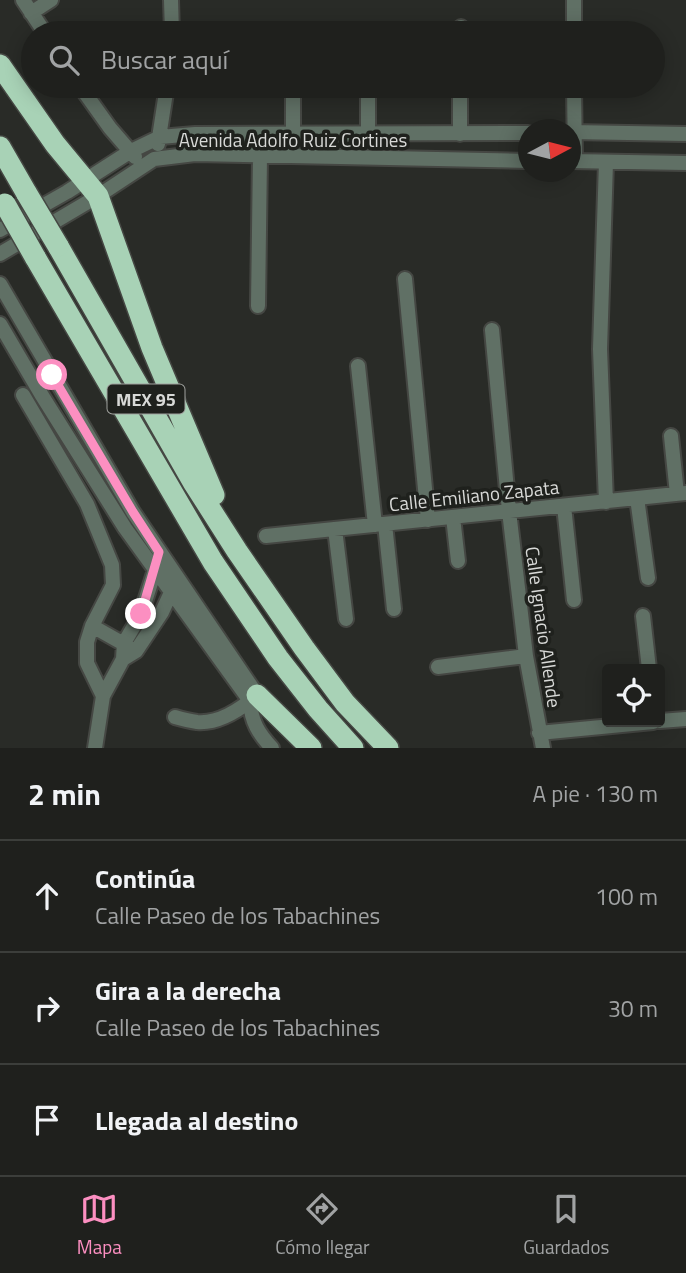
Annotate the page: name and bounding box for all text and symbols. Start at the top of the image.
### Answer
search box [21,21,665,98]
text: Buscar aquí [101,40,228,79]
icon: search [45,41,83,79]
north arrow [518,119,581,182]
street label: Avenida Adolfo Ruiz Cortines [179,125,407,154]
route start [36,359,67,390]
road number: MEX 95 [108,384,184,414]
street label: Calle Emiliano Zapata [388,472,561,518]
street label: Calle Ignacio Allende [518,544,570,710]
route end [125,598,156,629]
map controls [602,664,665,727]
button: locate [602,664,665,727]
text: 2 min [28,771,101,817]
text: A pie · 130 m [532,776,658,811]
text: Continúa [95,859,195,898]
icon: ahead [28,877,66,915]
text: 100 m [595,879,658,914]
text: Calle Paseo de los Tabachines [95,898,380,933]
text: Gira a la derecha [95,971,281,1010]
icon: right [28,989,66,1027]
text: 30 m [608,991,658,1026]
text: Calle Paseo de los Tabachines [95,1010,380,1045]
icon: arrive [28,1101,66,1139]
text: Llegada al destino [95,1101,298,1140]
tab: Mapa [77,1190,122,1261]
tab: Cómo llegar [275,1190,370,1261]
tab: Guardados [523,1190,609,1261]

